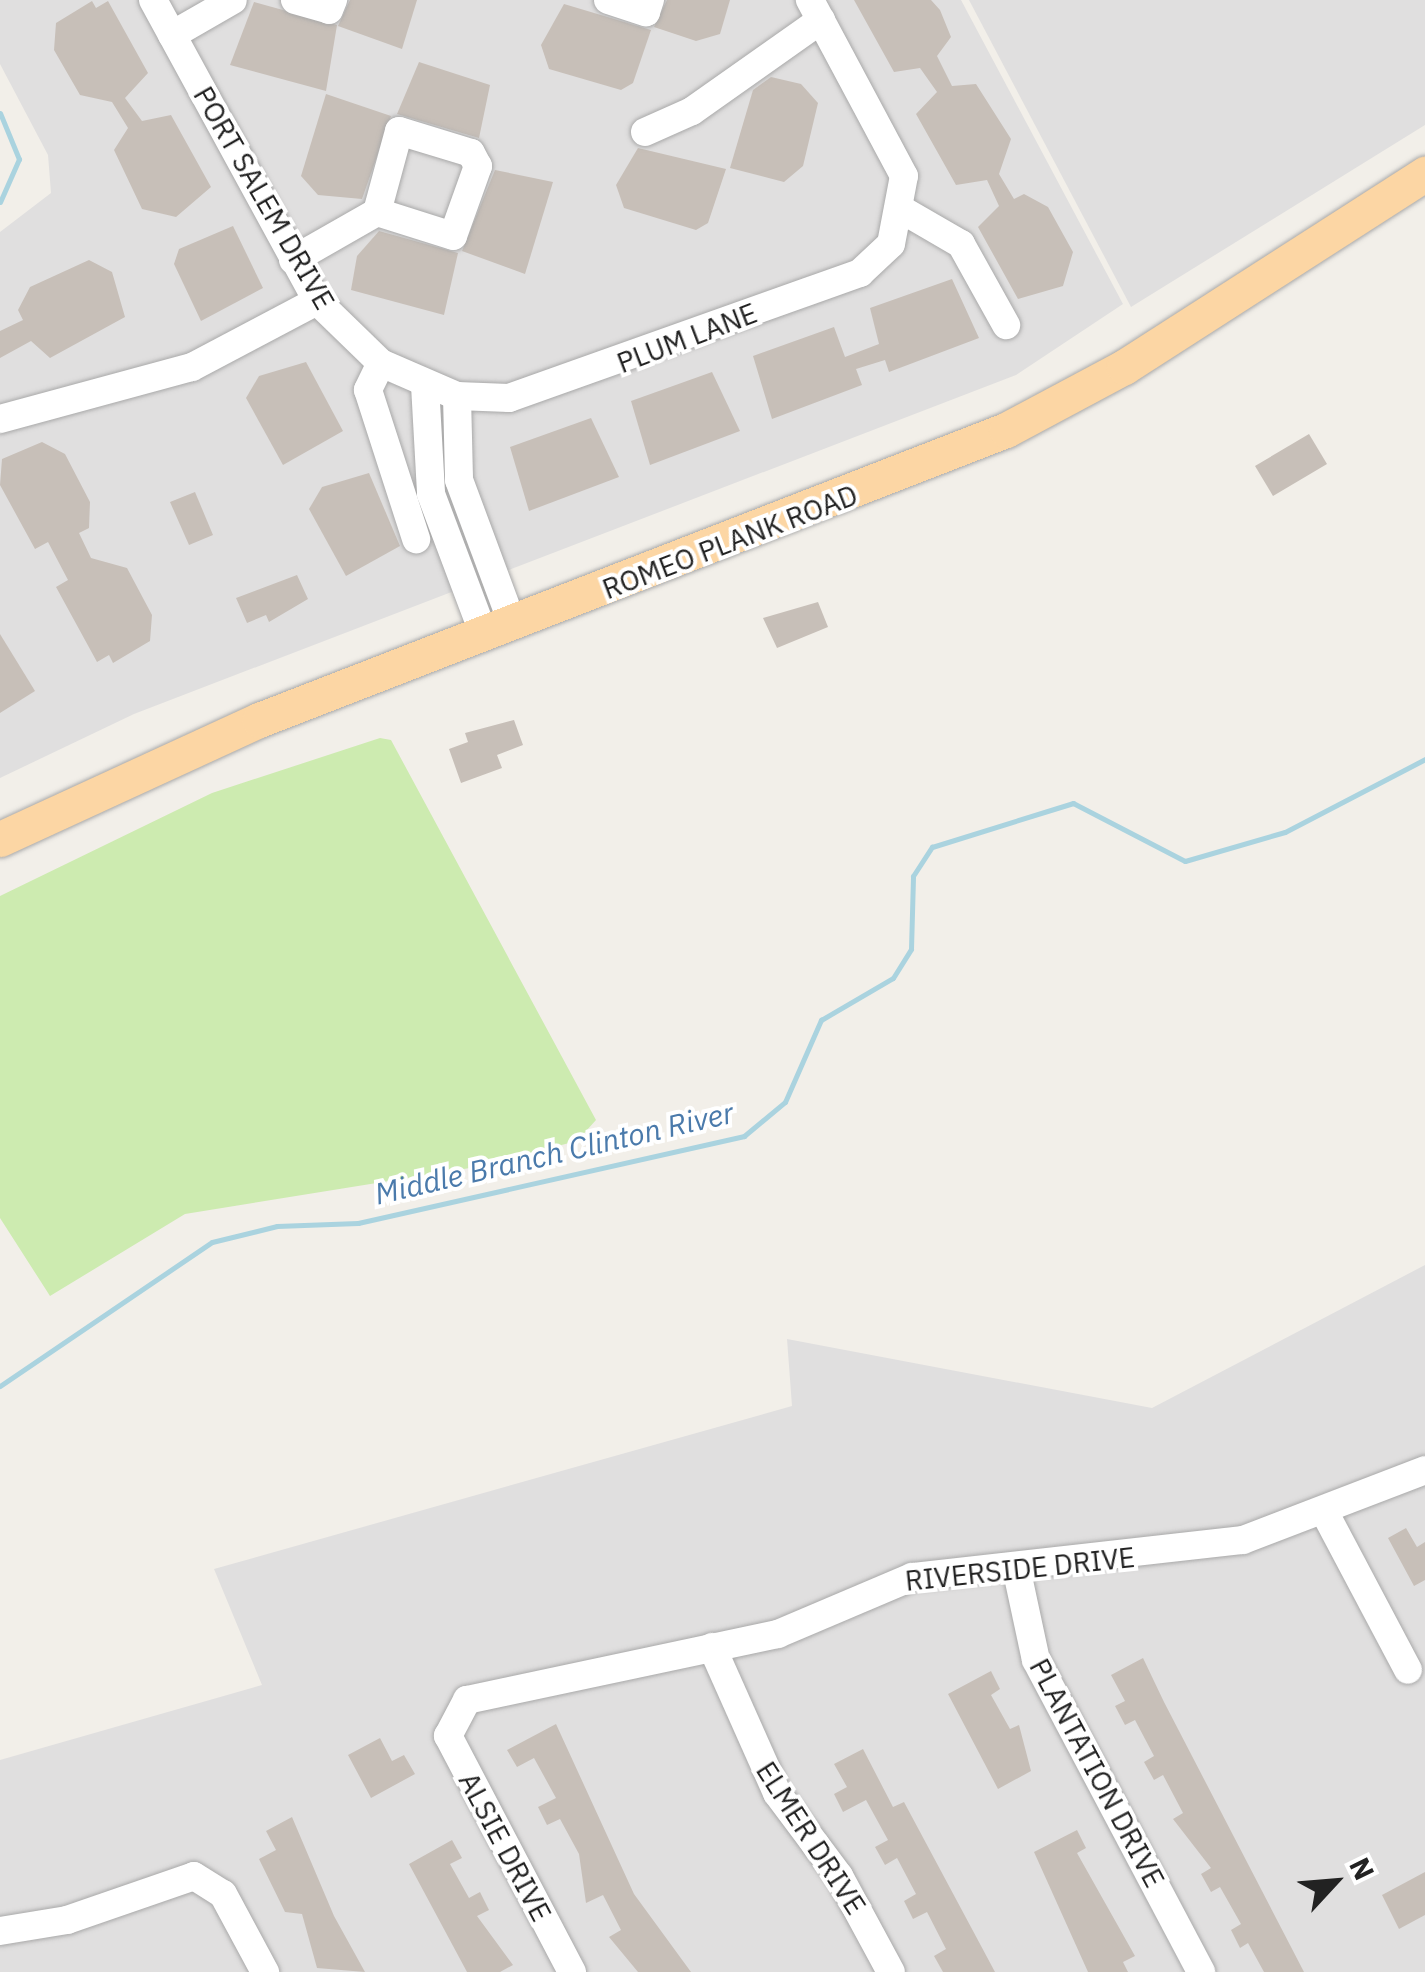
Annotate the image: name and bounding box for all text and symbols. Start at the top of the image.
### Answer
street label: PORT SALEM DRIVE [186,81,342,315]
street label: PLUM LANE [612,296,762,380]
street label: ROMEO PLANK ROAD [598,478,862,606]
water label: Middle Branch Clinton River [371,1094,737,1212]
street label: RIVERSIDE DRIVE [903,1540,1137,1598]
street label: PLANTATION DRIVE [1023,1653,1171,1893]
street label: ELMER DRIVE [749,1755,873,1921]
street label: ALSIE DRIVE [452,1767,558,1927]
north arrow [1285,1832,1385,1932]
text: N [1341,1851,1383,1886]

